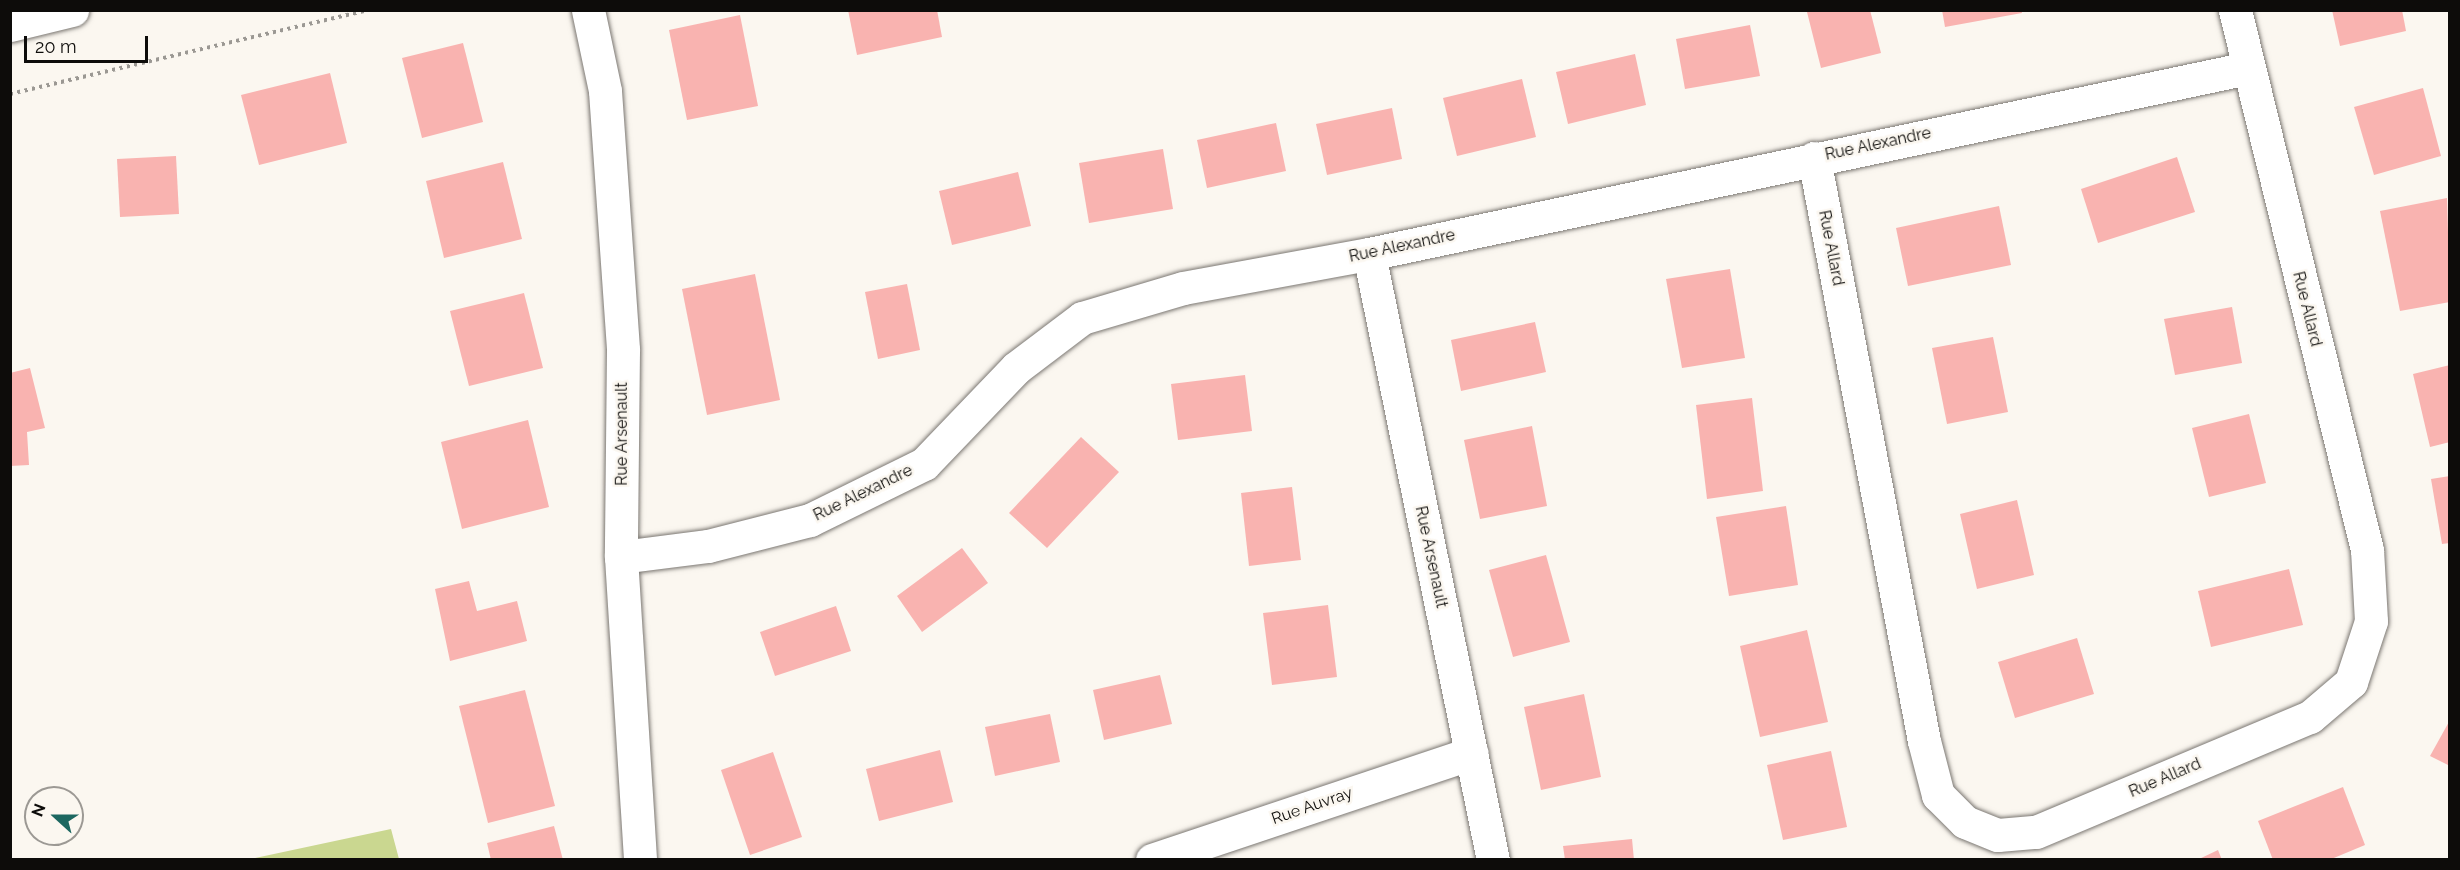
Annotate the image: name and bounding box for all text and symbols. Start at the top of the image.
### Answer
scale bar [27,24,152,62]
text: 20 m [35,36,77,57]
street label: Rue Alexandre [1823,123,1933,165]
street label: Rue Allard [1814,208,1848,288]
street label: Rue Alexandre [1347,225,1457,267]
street label: Rue Allard [2288,269,2326,349]
street label: Rue Arsenault [612,382,632,486]
street label: Rue Alexandre [810,461,916,525]
street label: Rue Arsenault [1411,504,1451,610]
street label: Rue Allard [2126,754,2204,802]
street label: Rue Auvray [1269,783,1355,829]
north arrow [24,786,84,846]
text: N [28,801,50,819]

